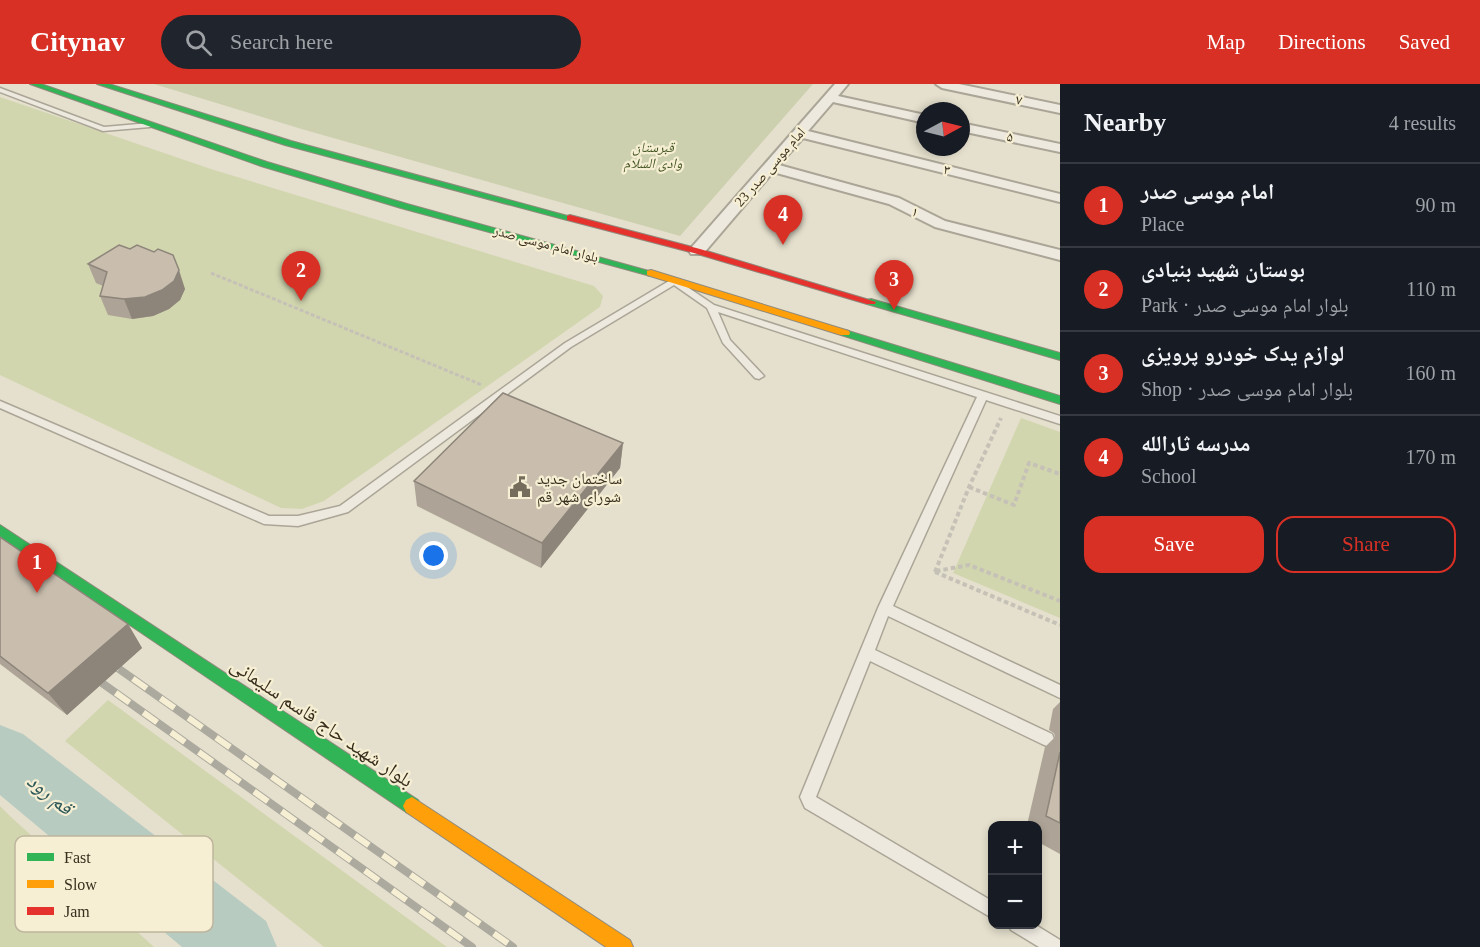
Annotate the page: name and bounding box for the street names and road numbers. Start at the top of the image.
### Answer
street label: ۷ [1014,92,1024,108]
street label: امام موسی صدر 23 [732,125,810,211]
street label: ۵ [1005,129,1015,145]
street label: ۳ [942,162,952,178]
street label: ۱ [909,204,921,220]
street label: بلوار امام موسی صدر [490,223,600,267]
street label: بلوار شهید حاج قاسم سلیمانی [225,653,417,794]

